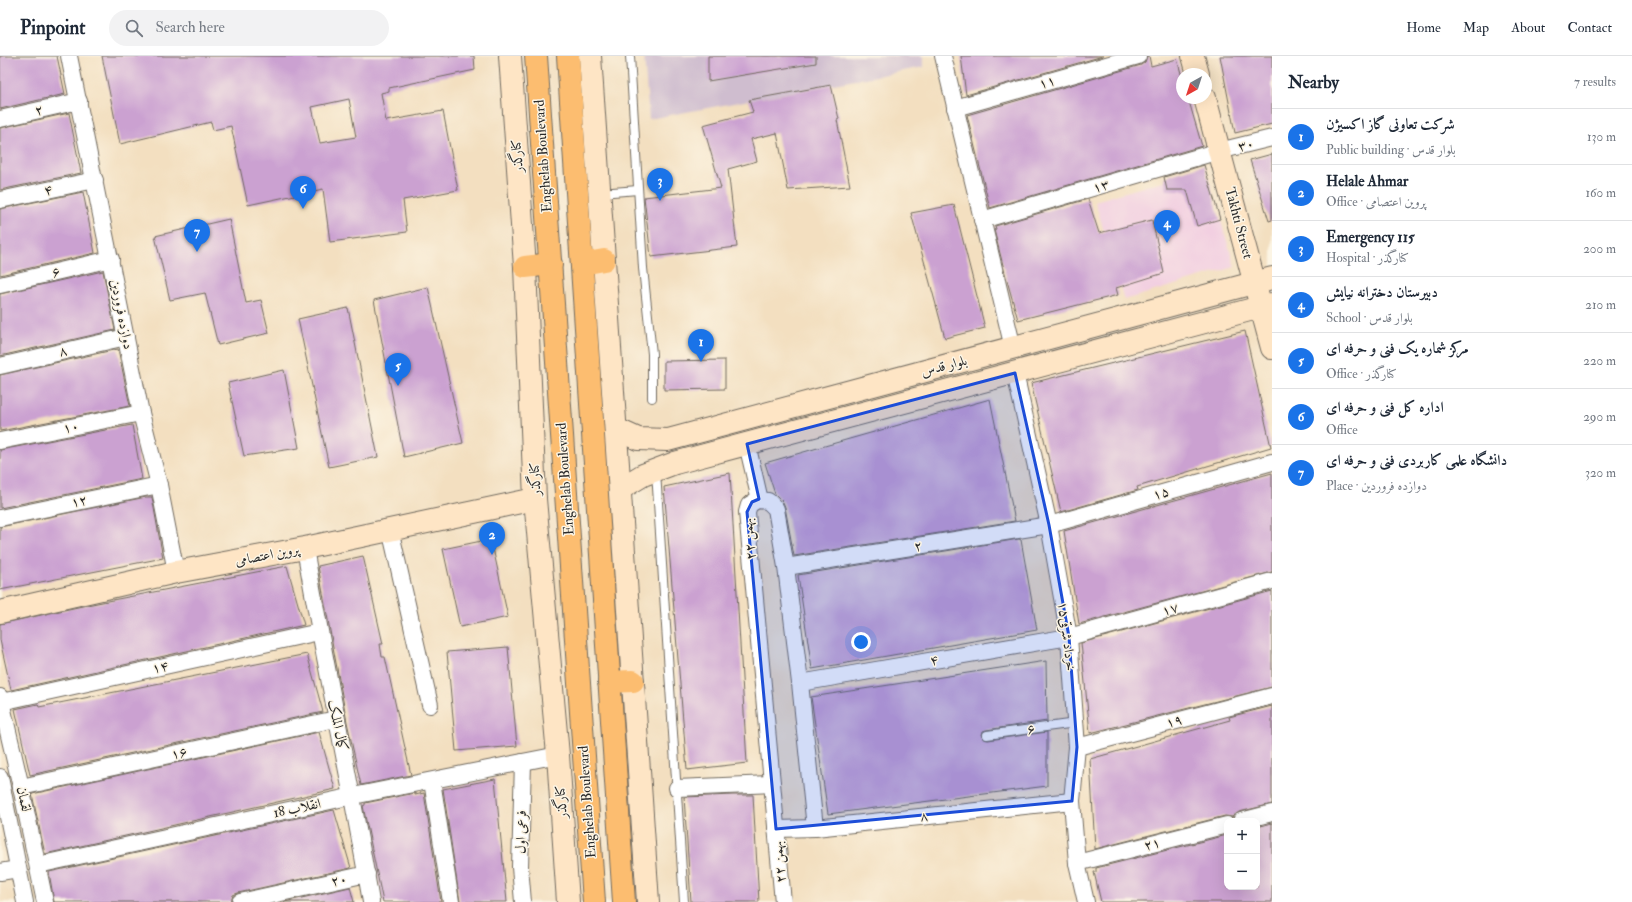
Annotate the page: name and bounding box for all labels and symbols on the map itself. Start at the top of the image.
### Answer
north arrow [1176,68,1212,104]
street label: ۱۱ [1037,72,1057,92]
street label: Enghelab Boulevard [531,99,555,213]
street label: ۲ [33,101,45,119]
street label: ۳۰ [1236,135,1256,155]
street label: کنارگذر [505,139,527,175]
pin: 3 [647,168,673,201]
pin: 6 [290,176,316,209]
street label: ۱۳ [1091,176,1111,196]
street label: ۴ [42,181,54,199]
street label: Takhti Street [1221,185,1257,261]
pin: 4 [1154,210,1180,243]
pin: 7 [184,219,210,252]
street label: ۶ [50,263,62,281]
street label: دوازده فروردین [107,277,137,351]
pin: 1 [688,329,714,362]
street label: ۸ [57,342,69,360]
street label: بلوار قدس [919,352,969,380]
pin: 5 [385,353,411,386]
street label: ۱۰ [61,417,81,437]
street label: Enghelab Boulevard [553,422,577,536]
street label: کنارگذر [524,462,544,498]
street label: ۱۵ [1151,483,1171,503]
street label: ۱۲ [69,491,89,511]
street label: ۲۲ بهمن [739,517,760,561]
pin: 2 [479,522,505,555]
street label: ۲ [913,537,923,555]
street label: پروین اعتصامی [234,540,302,570]
street label: ۱۷ [1160,599,1180,619]
street label: ۱۵خرداد شرقی [1053,600,1080,672]
your location [851,632,871,652]
street label: ۴ [928,651,940,669]
street label: ۱۴ [150,657,170,677]
street label: کمال الملک [324,698,352,752]
street label: ۱۹ [1164,711,1184,731]
street label: ۶ [1026,720,1036,738]
street label: ۱۶ [169,743,189,763]
street label: Enghelab Boulevard [575,745,599,859]
street label: لقمان [13,785,35,813]
street label: کنارگذر [549,785,571,821]
street label: انقلاب 18 [272,795,322,821]
street label: ۸ [919,807,929,825]
street label: فرعی اول [512,810,530,854]
street label: ۲۱ [1142,834,1162,854]
street label: ۲۲ بهمن [769,840,790,884]
street label: ۲۰ [329,870,349,890]

